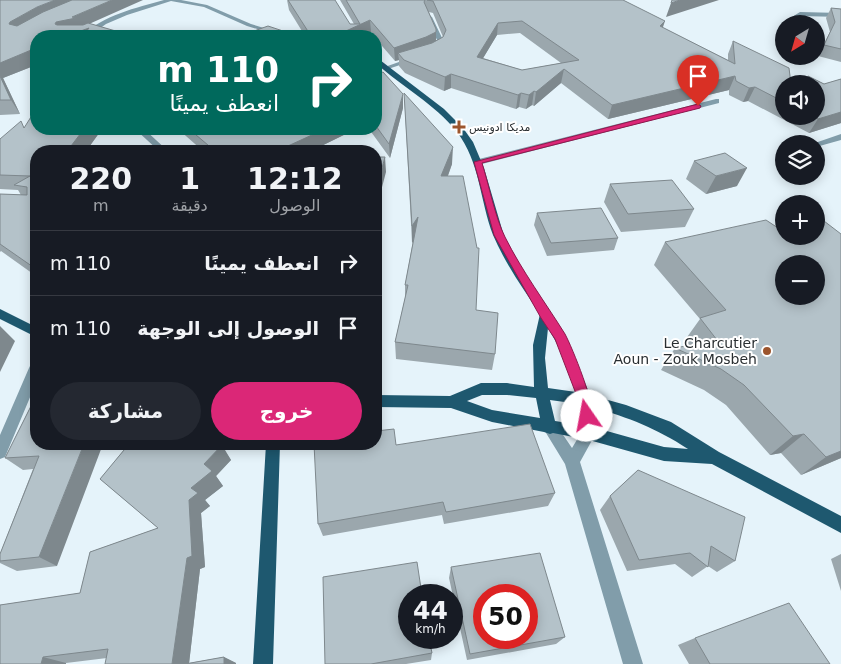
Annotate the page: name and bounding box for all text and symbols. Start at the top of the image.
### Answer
north arrow [775,15,825,65]
map controls [775,15,825,305]
text: 110 m [157,50,279,90]
icon: right [297,50,362,115]
pin [677,55,719,106]
icon: arrive [684,62,712,90]
button: sound [775,75,825,125]
text: انعطف يمينًا [170,91,279,116]
marker: مديكا ادونيس [453,121,465,133]
place label: مديكا ادونيس [469,121,530,134]
button: layers [775,135,825,185]
text: 220 [69,161,132,196]
text: 1 [179,161,200,196]
text: 12:12 [247,161,343,196]
button: + [775,195,825,245]
text: m [93,196,109,215]
text: دقيقة [171,196,208,215]
text: الوصول [269,196,320,215]
icon: right [334,249,362,277]
text: 110 m [50,252,111,274]
text: انعطف يمينًا [204,252,319,274]
button: − [775,255,825,305]
icon: arrive [334,314,362,342]
text: 110 m [50,317,111,339]
text: الوصول إلى الوجهة [137,317,319,339]
place label: Le Charcutier Aoun - Zouk Mosbeh [614,335,757,367]
marker: Le Charcutier Aoun - Zouk Mosbeh [761,345,773,357]
button: مشاركة [50,382,201,440]
button: خروج [211,382,362,440]
position arrow [560,389,612,441]
speed limit sign: 50 [473,584,538,649]
text: 44 [413,596,448,625]
text: km/h [415,622,446,636]

